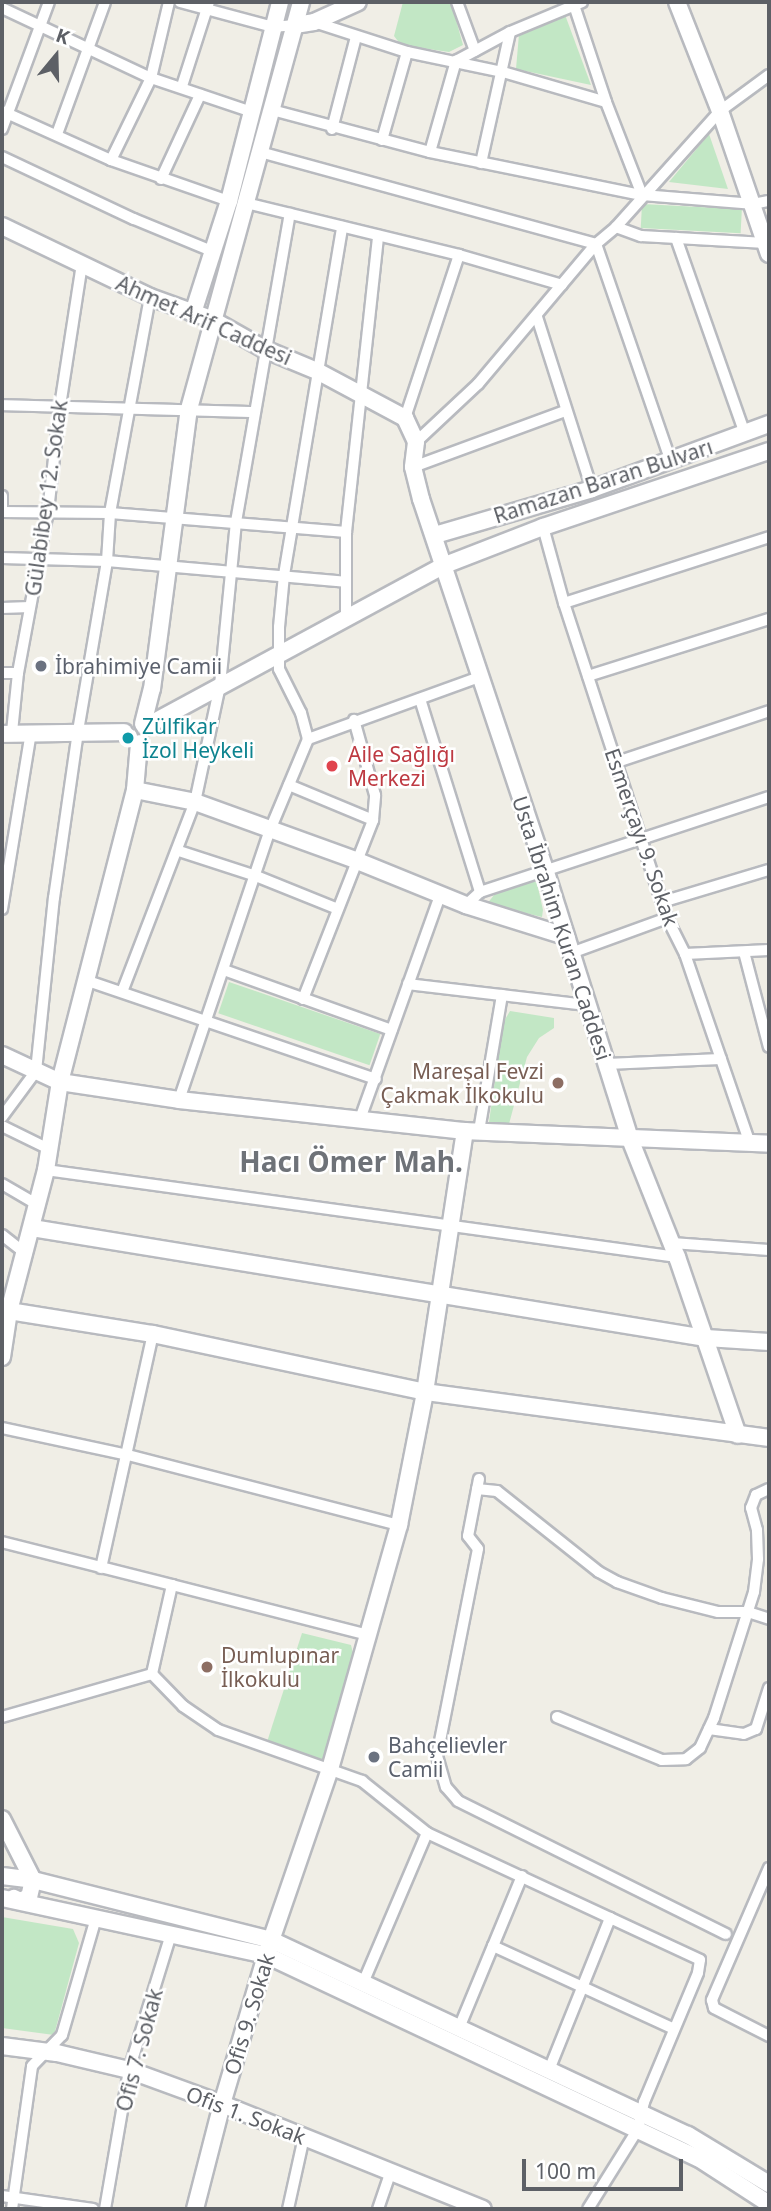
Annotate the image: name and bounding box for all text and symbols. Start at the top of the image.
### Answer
north arrow [21,21,91,91]
text: K [53,22,73,50]
street label: Ahmet Arif Caddesi [112,270,296,370]
street label: Gülabibey 12. Sokak [20,398,72,598]
street label: Ramazan Baran Bulvarı [490,434,716,528]
place label: İbrahimiye Camii [55,653,222,679]
marker: İbrahimiye Camii [33,658,49,674]
place label: Zülfikar İzol Heykeli [142,713,254,763]
marker: Zülfikar İzol Heykeli [120,730,136,746]
place label: Aile Sağlığı Merkezi [348,741,455,791]
street label: Esmerçayı 9. Sokak [600,745,684,929]
marker: Aile Sağlığı Merkezi [322,756,342,776]
street label: Usta İbrahim Kuran Caddesi [507,793,617,1063]
place label: Mareşal Fevzi Çakmak İlkokulu [381,1058,544,1108]
marker: Mareşal Fevzi Çakmak İlkokulu [550,1075,566,1091]
district label: Hacı Ömer Mah. [239,1144,463,1178]
place label: Dumlupınar İlkokulu [221,1642,339,1692]
marker: Dumlupınar İlkokulu [199,1659,215,1675]
place label: Bahçelievler Camii [388,1732,507,1782]
marker: Bahçelievler Camii [366,1749,382,1765]
street label: Ofis 9. Sokak [219,1950,279,2078]
street label: Ofis 7. Sokak [111,1986,167,2114]
street label: Ofis 1. Sokak [183,2081,309,2149]
scale bar [526,2144,687,2188]
text: 100 m [535,2157,596,2185]

